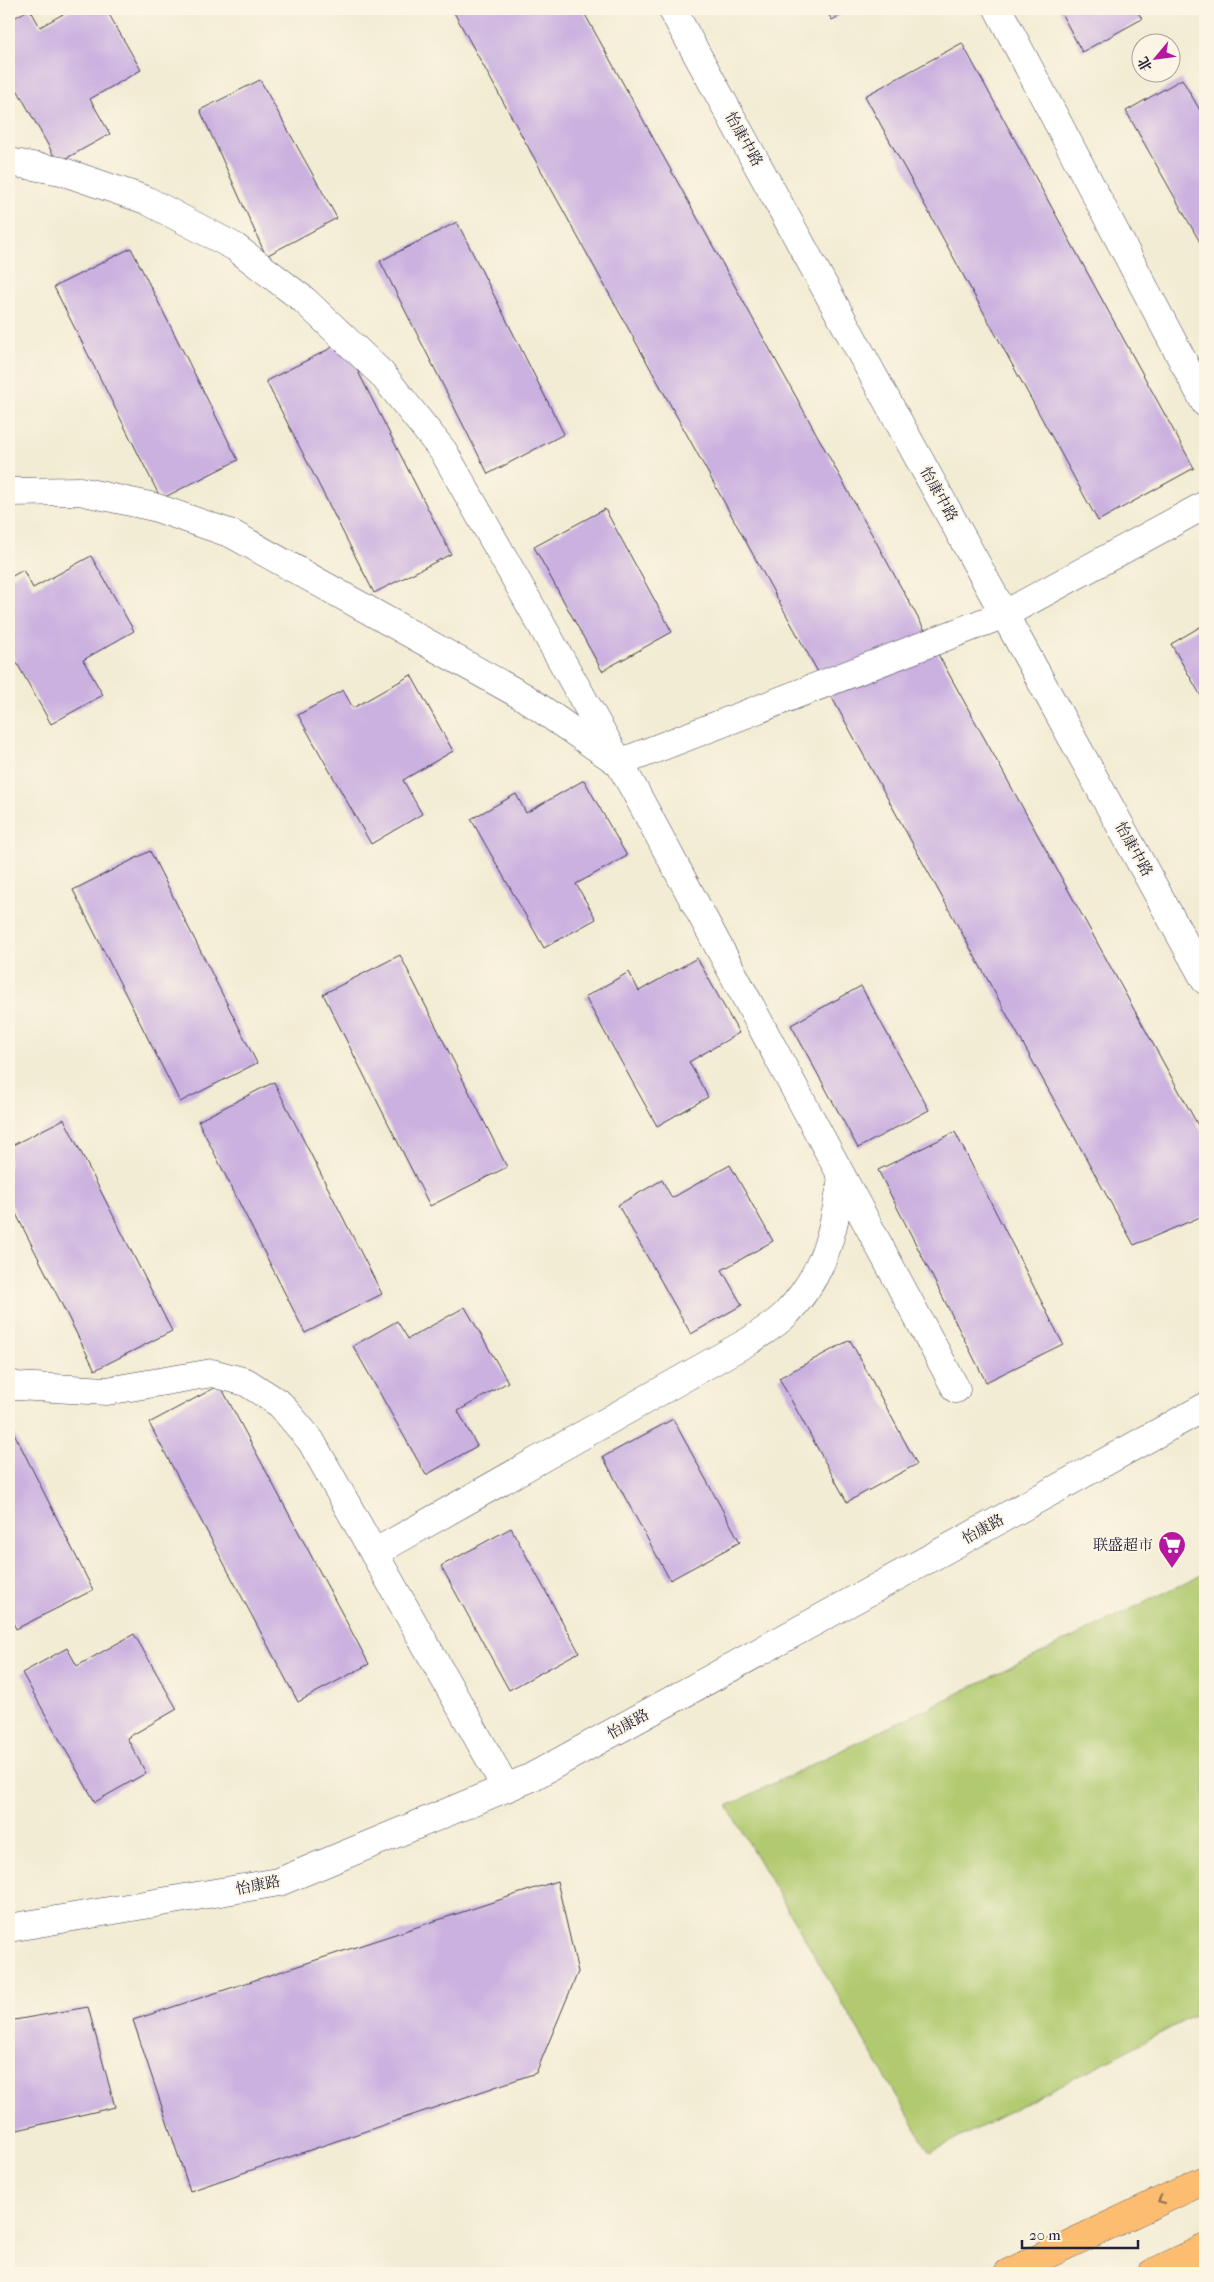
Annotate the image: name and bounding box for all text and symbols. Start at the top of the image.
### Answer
north arrow [1132,32,1182,82]
text: 北 [1134,54,1156,74]
street label: 怡康中路 [722,108,766,170]
street label: 怡康中路 [917,463,961,525]
street label: 怡康中路 [1112,818,1156,880]
street label: 怡康路 [959,1510,1007,1548]
supermarket icon: 联盛超市 [1157,1530,1187,1569]
place label: 联盛超市 [1093,1536,1153,1554]
street label: 怡康路 [604,1705,652,1743]
street label: 怡康路 [234,1872,282,1898]
one-way arrow [1157,2194,1166,2205]
scale bar [1022,2217,1138,2249]
text: 20 m [1029,2226,1061,2244]

